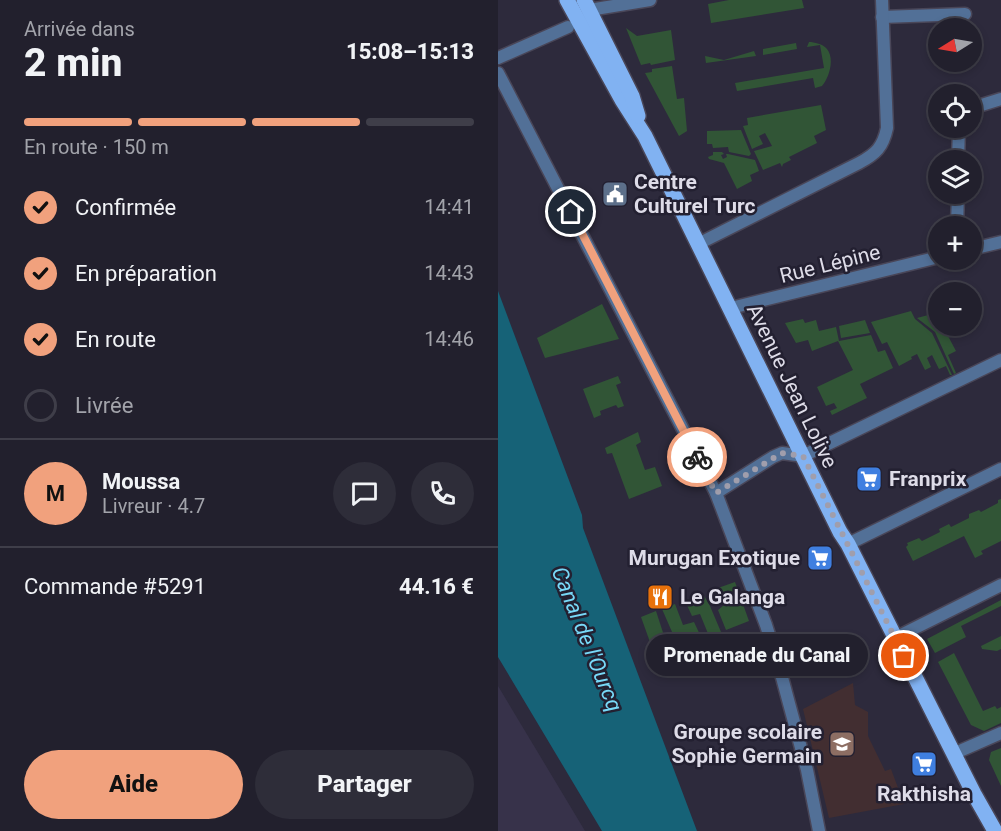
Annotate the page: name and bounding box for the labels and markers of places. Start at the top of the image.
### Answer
place label: Centre Culturel Turc [634,170,755,218]
public building icon: Centre Culturel Turc [600,179,630,209]
pin [545,186,596,237]
supermarket icon: Franprix [854,464,884,494]
place label: Franprix [889,467,967,491]
supermarket icon: Murugan Exotique [805,543,835,573]
place label: Murugan Exotique [629,546,800,570]
restaurant icon: Le Galanga [645,582,675,612]
place label: Le Galanga [680,585,785,609]
pin [878,630,929,681]
callout: Promenade du Canal [646,635,868,677]
place label: Groupe scolaire Sophie Germain [671,720,822,768]
school or university icon: Groupe scolaire Sophie Germain [827,729,857,759]
supermarket icon: Rakthisha [909,749,939,779]
place label: Rakthisha [877,782,971,806]

